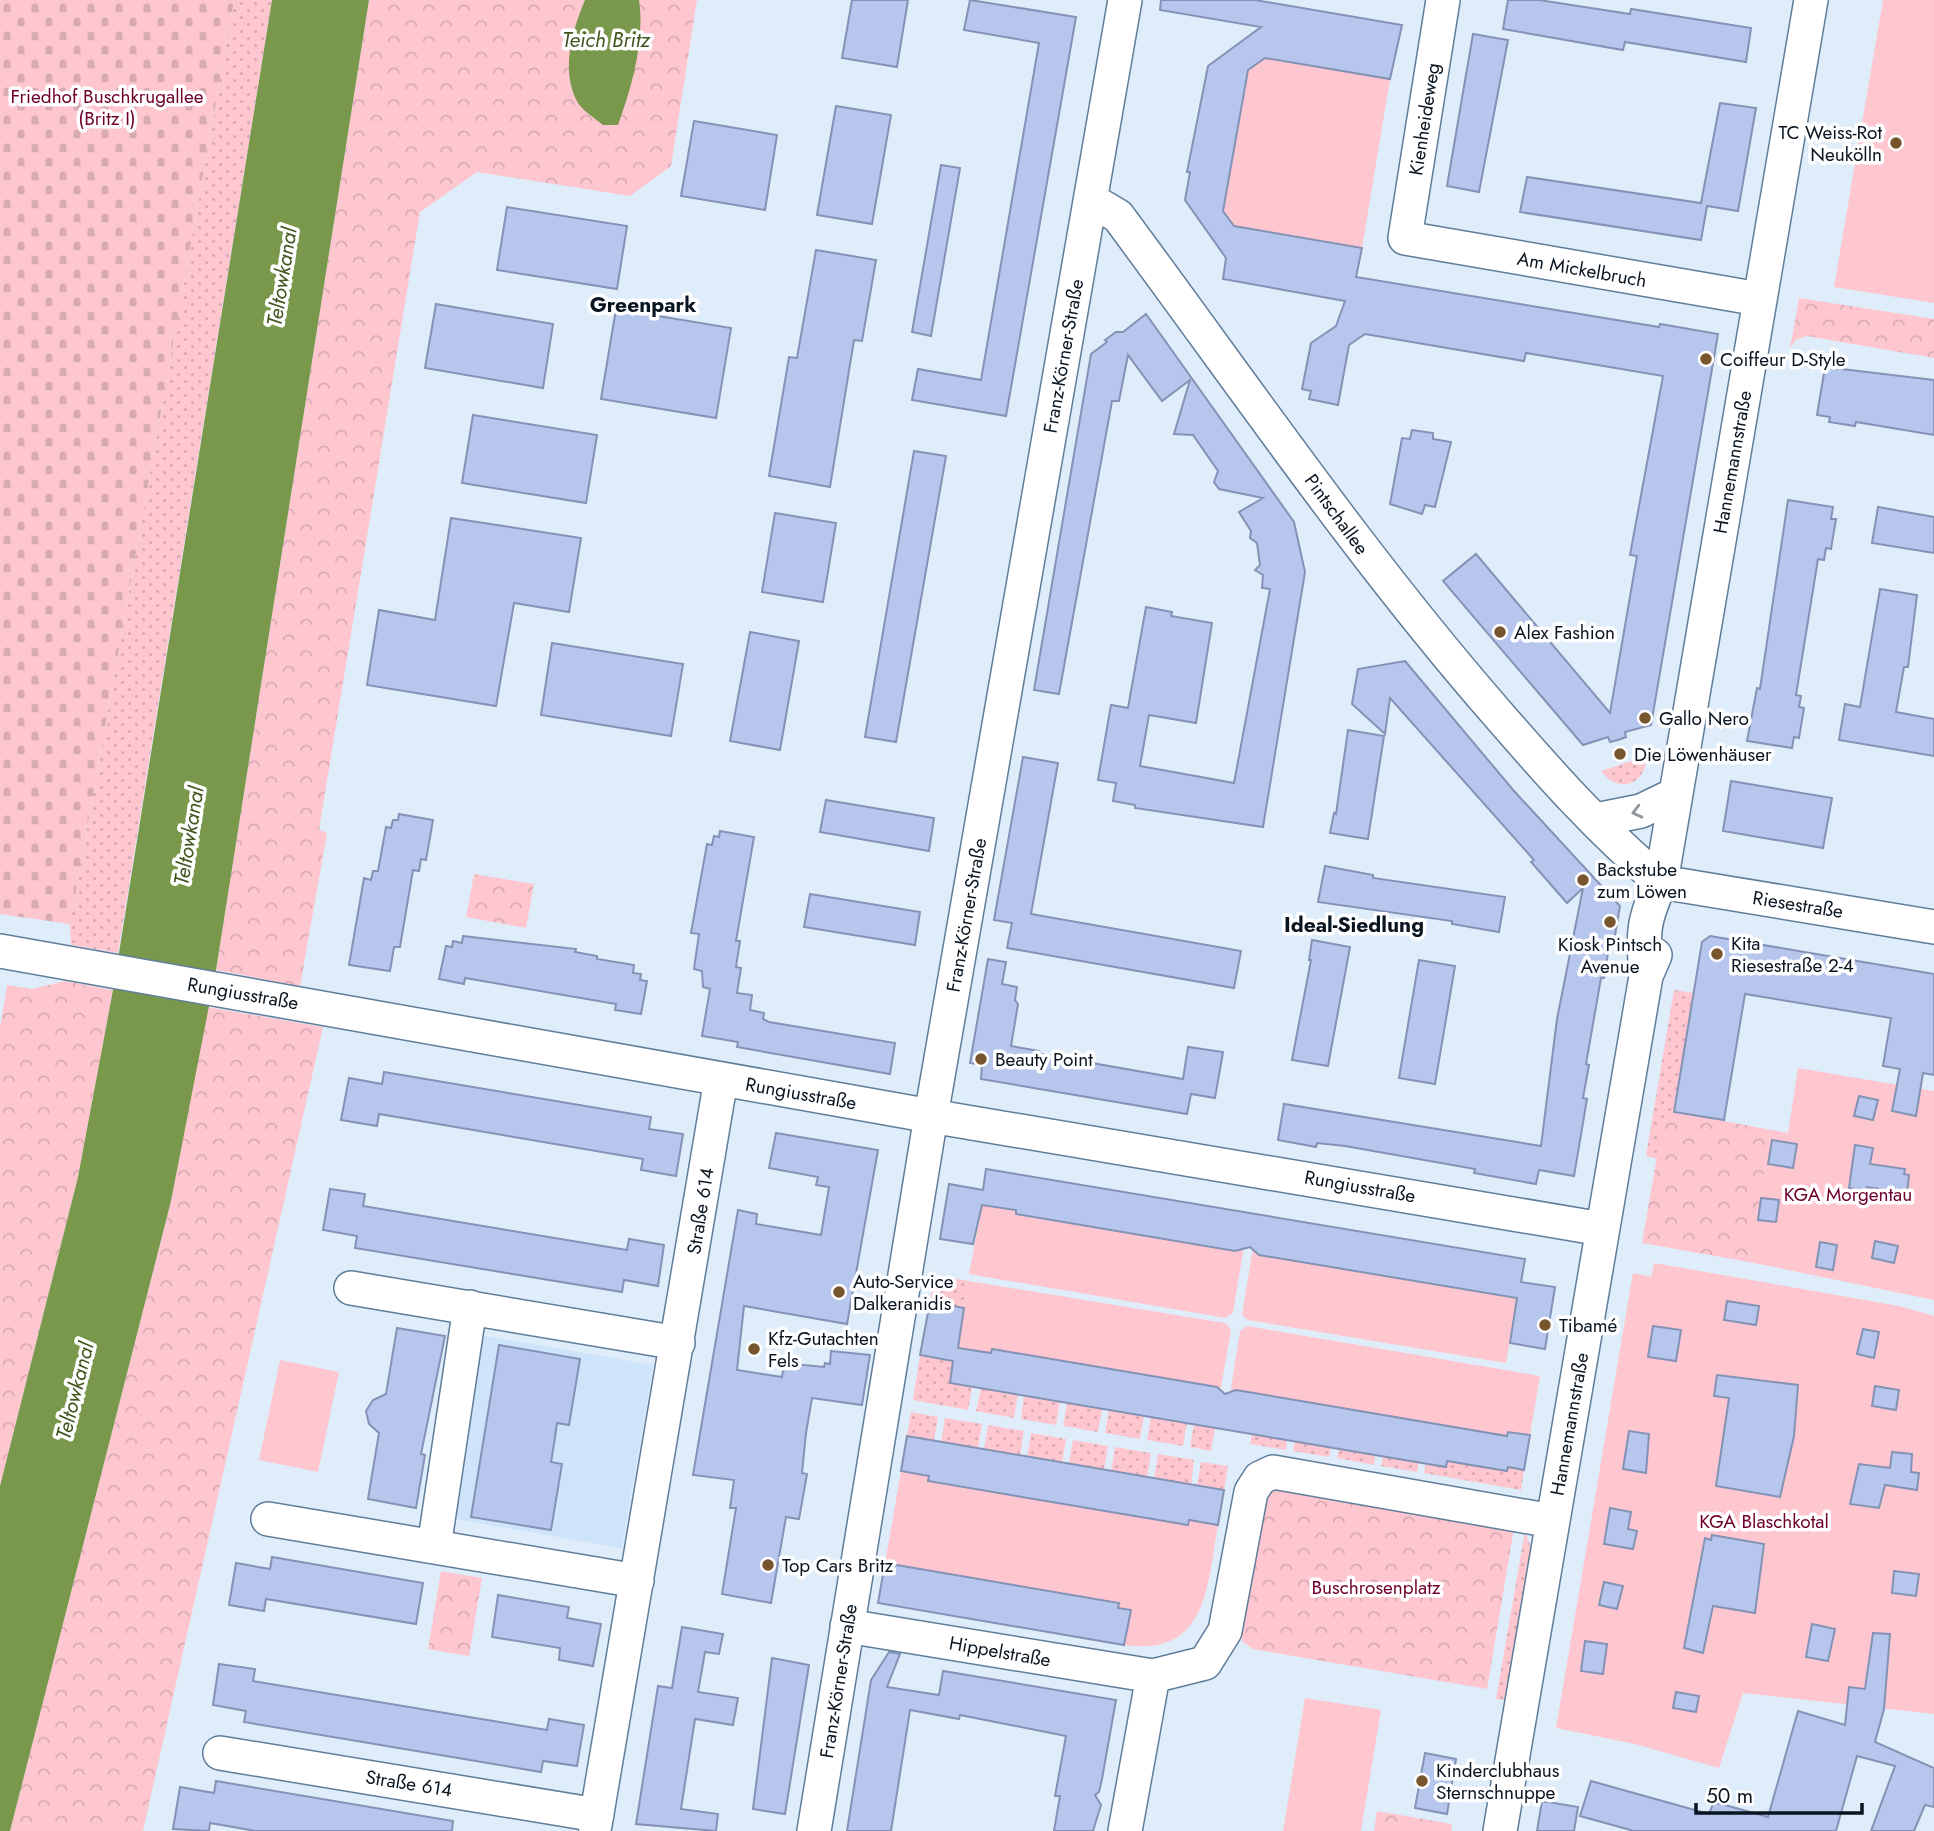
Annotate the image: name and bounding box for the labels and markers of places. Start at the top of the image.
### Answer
place label: TC Weiss-Rot Neukölln [1779,119,1882,168]
marker: TC Weiss-Rot Neukölln [1888,135,1904,151]
place label: Coiffeur D-Style [1720,346,1846,373]
marker: Coiffeur D-Style [1698,351,1714,367]
place label: Alex Fashion [1514,619,1615,646]
marker: Alex Fashion [1492,624,1508,640]
place label: Gallo Nero [1659,705,1749,732]
marker: Gallo Nero [1637,710,1653,726]
place label: Die Löwenhäuser [1634,741,1772,768]
marker: Die Löwenhäuser [1612,746,1628,762]
place label: Backstube zum Löwen [1597,856,1687,905]
marker: Backstube zum Löwen [1575,872,1591,888]
marker: Kiosk Pintsch Avenue [1602,914,1618,930]
place label: Kita Riesestraße 2-4 [1731,930,1854,979]
place label: Kiosk Pintsch Avenue [1558,931,1662,980]
marker: Kita Riesestraße 2-4 [1709,946,1725,962]
place label: Beauty Point [995,1046,1093,1073]
marker: Beauty Point [973,1051,989,1067]
place label: Auto-Service Dalkeranidis [853,1268,954,1317]
marker: Auto-Service Dalkeranidis [831,1284,847,1300]
place label: Tibamé [1559,1312,1618,1339]
marker: Tibamé [1537,1317,1553,1333]
place label: Kfz-Gutachten Fels [768,1325,879,1374]
marker: Kfz-Gutachten Fels [746,1341,762,1357]
place label: Top Cars Britz [782,1552,893,1579]
marker: Top Cars Britz [760,1557,776,1573]
place label: Kinderclubhaus Sternschnuppe [1436,1757,1560,1806]
marker: Kinderclubhaus Sternschnuppe [1414,1773,1430,1789]

